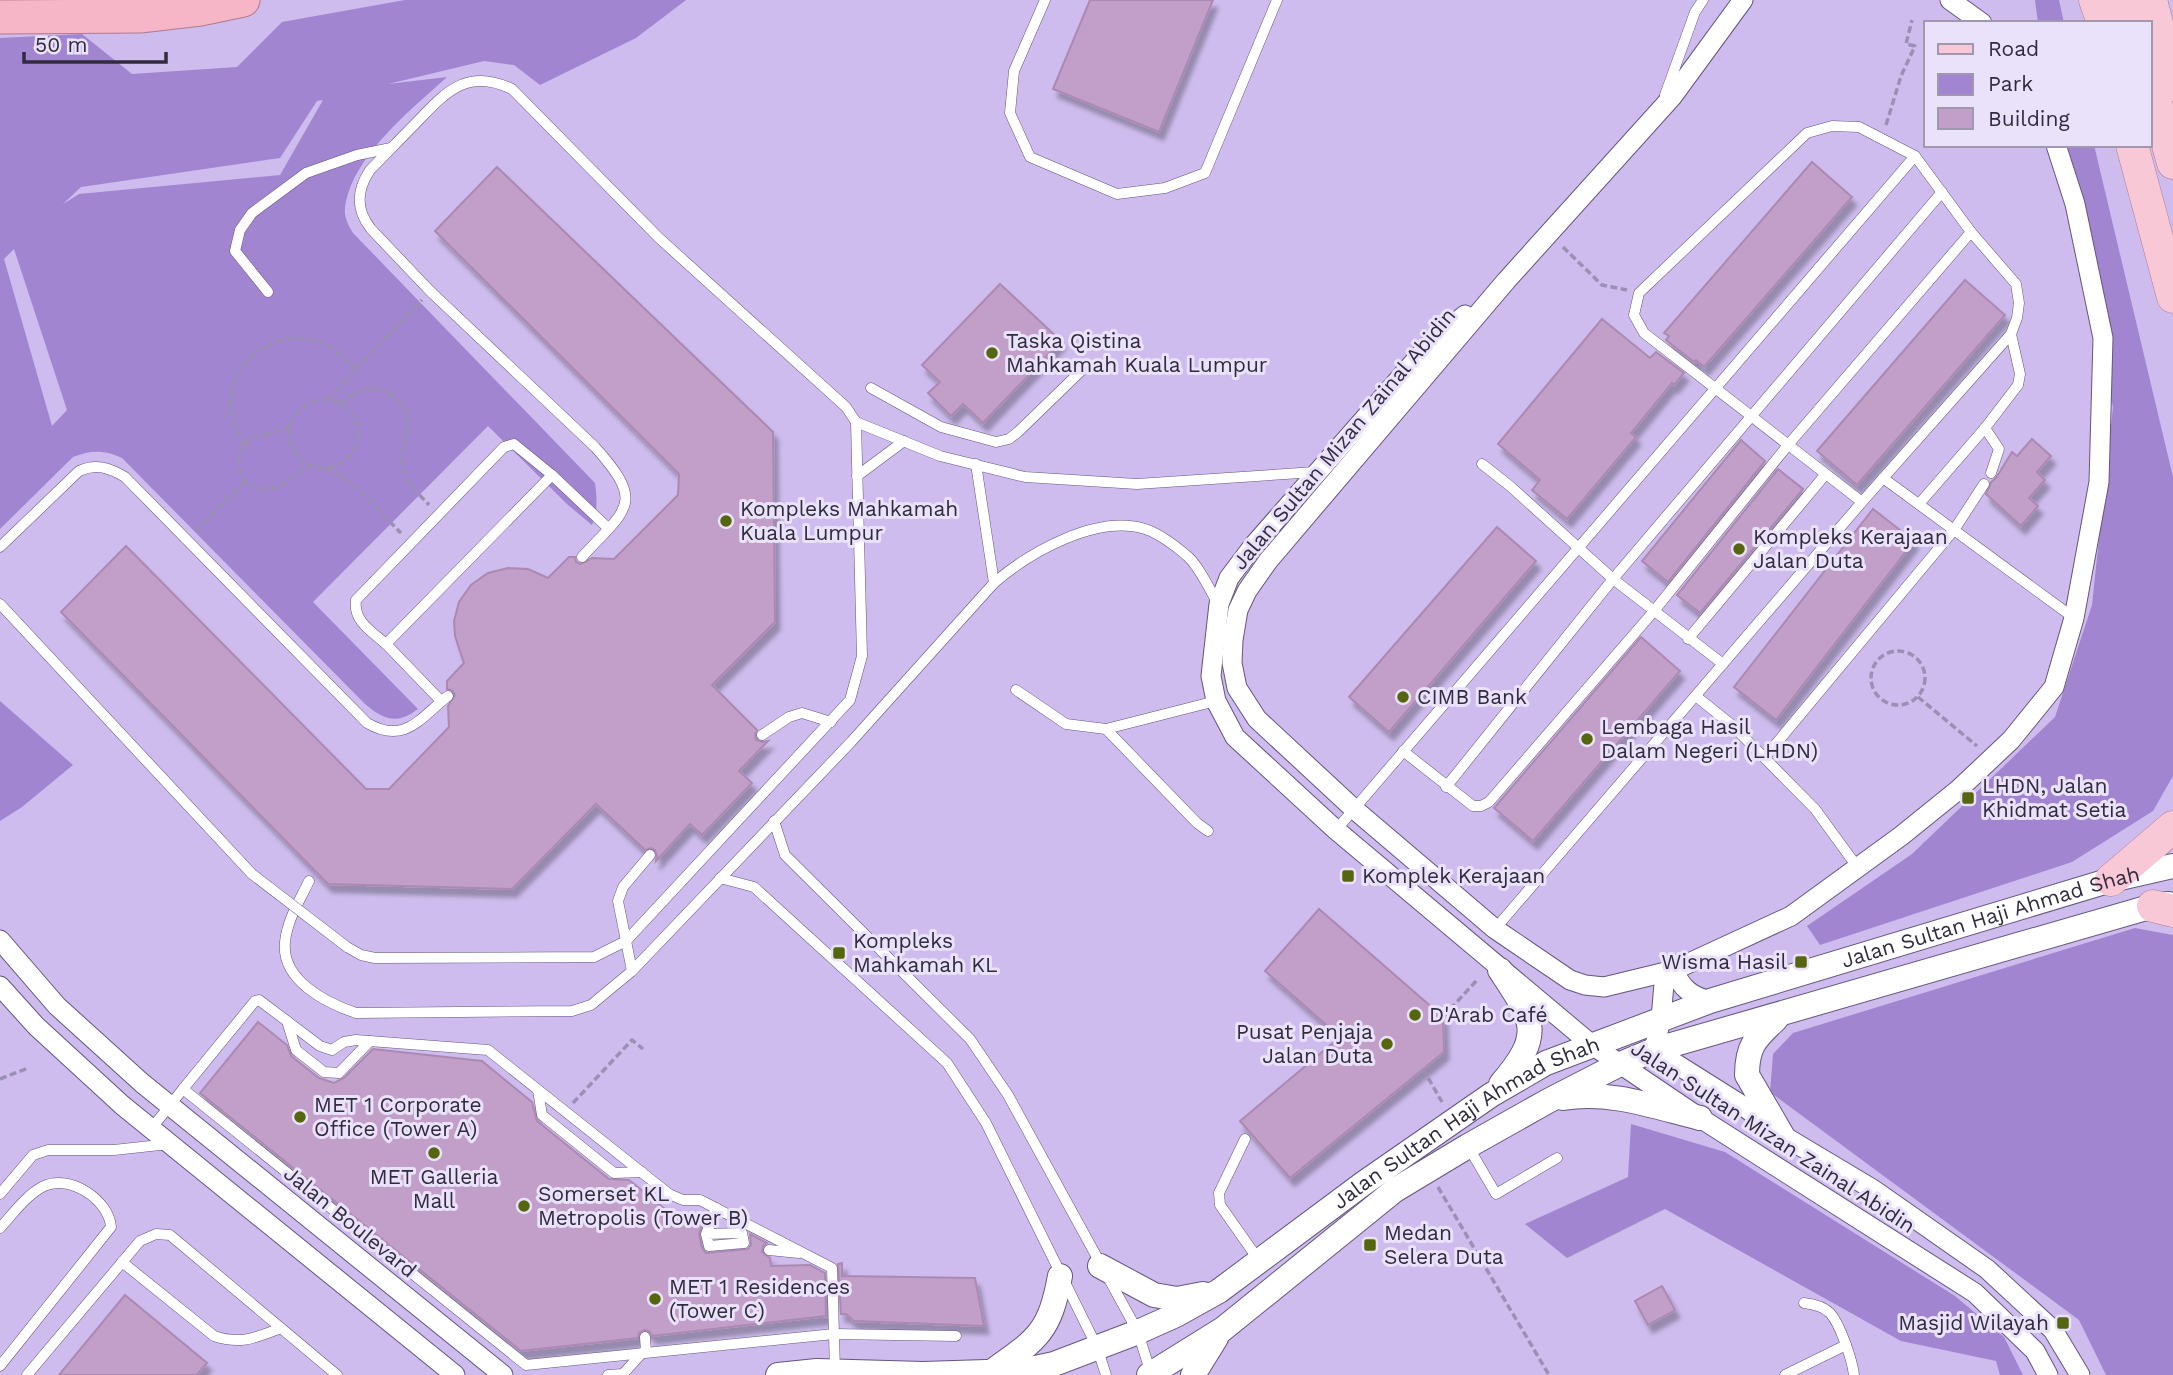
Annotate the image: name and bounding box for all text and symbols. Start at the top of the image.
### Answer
scale bar [24,21,166,65]
legend [1924,21,2152,147]
text: 50 m [35,32,87,57]
text: Road [1988,36,2039,61]
text: Park [1988,71,2033,96]
text: Building [1988,106,2070,131]
street label: Jalan Sultan Mizan Zainal Abidin [1227,303,1460,575]
place label: Taska Qistina Mahkamah Kuala Lumpur [1006,328,1268,377]
marker: Taska Qistina Mahkamah Kuala Lumpur [984,345,1000,361]
place label: Kompleks Mahkamah Kuala Lumpur [740,496,958,545]
marker: Kompleks Mahkamah Kuala Lumpur [718,513,734,529]
place label: Kompleks Kerajaan Jalan Duta [1753,524,1948,573]
marker: Kompleks Kerajaan Jalan Duta [1731,541,1747,557]
place label: CIMB Bank [1417,684,1527,709]
marker: CIMB Bank [1395,689,1411,705]
place label: Lembaga Hasil Dalam Negeri (LHDN) [1601,714,1818,763]
marker: Lembaga Hasil Dalam Negeri (LHDN) [1579,731,1595,747]
place label: LHDN, Jalan Khidmat Setia [1982,773,2127,822]
marker: LHDN, Jalan Khidmat Setia [1960,790,1976,806]
street label: Jalan Sultan Haji Ahmad Shah [1838,861,2142,973]
place label: Komplek Kerajaan [1362,863,1545,888]
marker: Komplek Kerajaan [1340,868,1356,884]
place label: Kompleks Mahkamah KL [853,928,998,977]
marker: Kompleks Mahkamah KL [831,945,847,961]
place label: Wisma Hasil [1661,949,1788,974]
marker: Wisma Hasil [1793,954,1809,970]
place label: D'Arab Café [1429,1002,1548,1027]
marker: D'Arab Café [1407,1007,1423,1023]
place label: Pusat Penjaja Jalan Duta [1236,1019,1373,1068]
street label: Jalan Sultan Haji Ahmad Shah [1328,1031,1603,1214]
street label: Jalan Sultan Mizan Zainal Abidin [1626,1035,1920,1238]
marker: Pusat Penjaja Jalan Duta [1379,1036,1395,1052]
place label: MET 1 Corporate Office (Tower A) [314,1092,482,1141]
marker: MET 1 Corporate Office (Tower A) [292,1109,308,1125]
marker: MET Galleria Mall [426,1145,442,1161]
street label: Jalan Boulevard [279,1161,422,1283]
place label: MET Galleria Mall [370,1164,498,1213]
place label: Somerset KL Metropolis (Tower B) [538,1181,748,1230]
marker: Somerset KL Metropolis (Tower B) [516,1198,532,1214]
place label: Medan Selera Duta [1384,1220,1504,1269]
marker: Medan Selera Duta [1362,1237,1378,1253]
place label: MET 1 Residences (Tower C) [669,1274,850,1323]
marker: MET 1 Residences (Tower C) [647,1291,663,1307]
place label: Masjid Wilayah [1898,1310,2049,1335]
marker: Masjid Wilayah [2055,1315,2071,1331]

